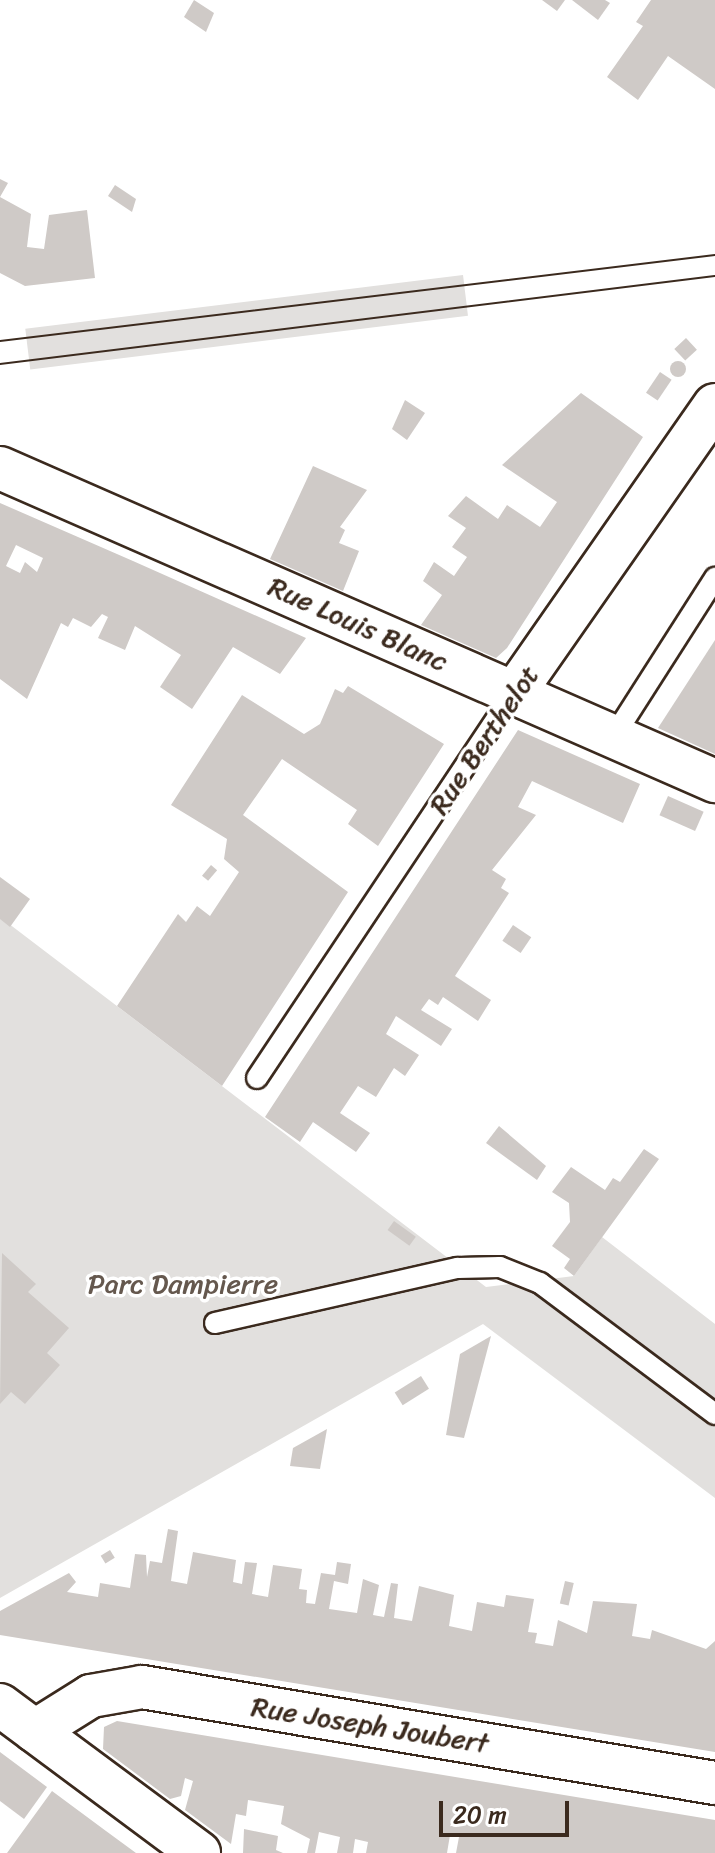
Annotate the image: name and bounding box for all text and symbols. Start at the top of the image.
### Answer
street label: Rue Louis Blanc [263,570,453,678]
street label: Rue Berthelot [422,659,546,821]
park label: Parc Dampierre [88,1267,278,1301]
street label: Rue Joseph Joubert [249,1690,491,1760]
scale bar [443,1785,573,1835]
text: 20 m [453,1794,507,1836]

